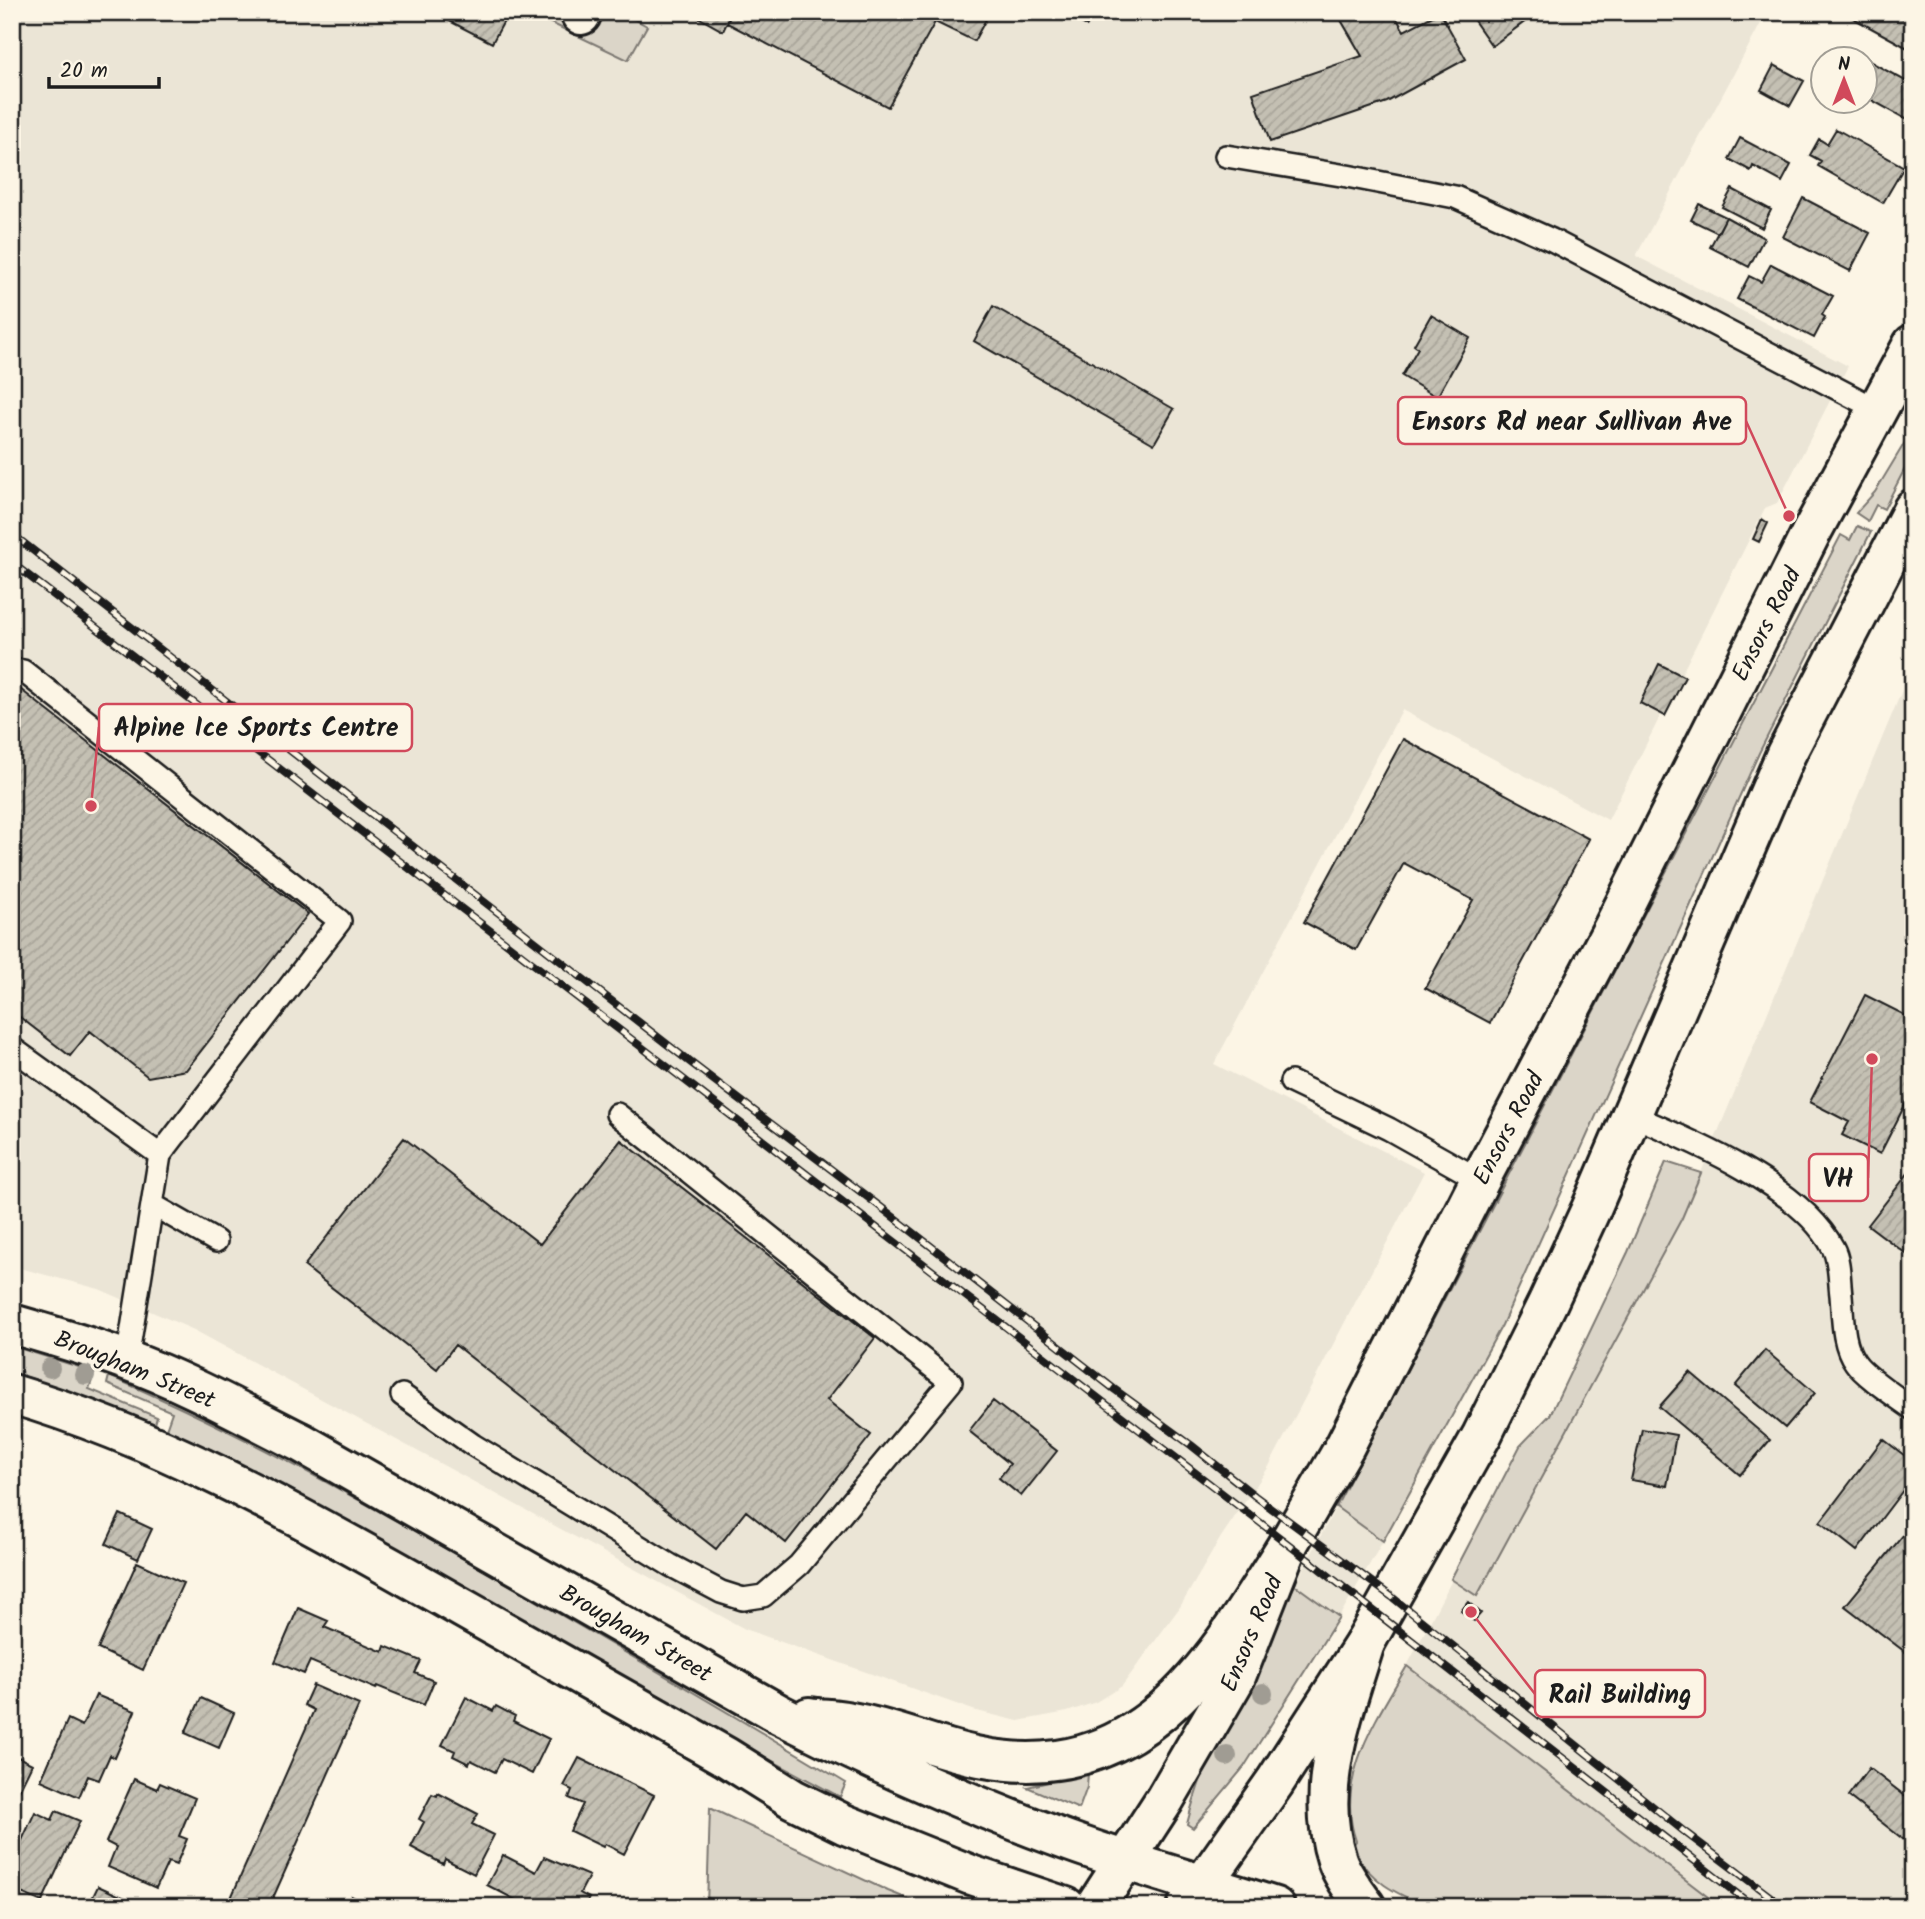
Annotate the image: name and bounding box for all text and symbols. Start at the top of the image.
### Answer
scale bar [49,46,159,90]
north arrow [1810,46,1880,116]
text: N [1838,50,1850,80]
text: 20 m [60,55,108,88]
callout: Ensors Rd near Sullivan Ave [1398,397,1746,444]
text: Ensors Rd near Sullivan Ave [1412,402,1732,444]
street label: Ensors Road [1722,560,1813,689]
callout: Alpine Ice Sports Centre [99,704,412,751]
text: Alpine Ice Sports Centre [113,708,399,750]
street label: Ensors Road [1463,1064,1556,1193]
callout: VH [1809,1154,1868,1201]
text: VH [1823,1159,1853,1201]
street label: Brougham Street [48,1320,222,1421]
street label: Ensors Road [1210,1568,1295,1698]
street label: Brougham Street [552,1575,720,1694]
callout: Rail Building [1535,1670,1705,1717]
text: Rail Building [1549,1675,1691,1717]

